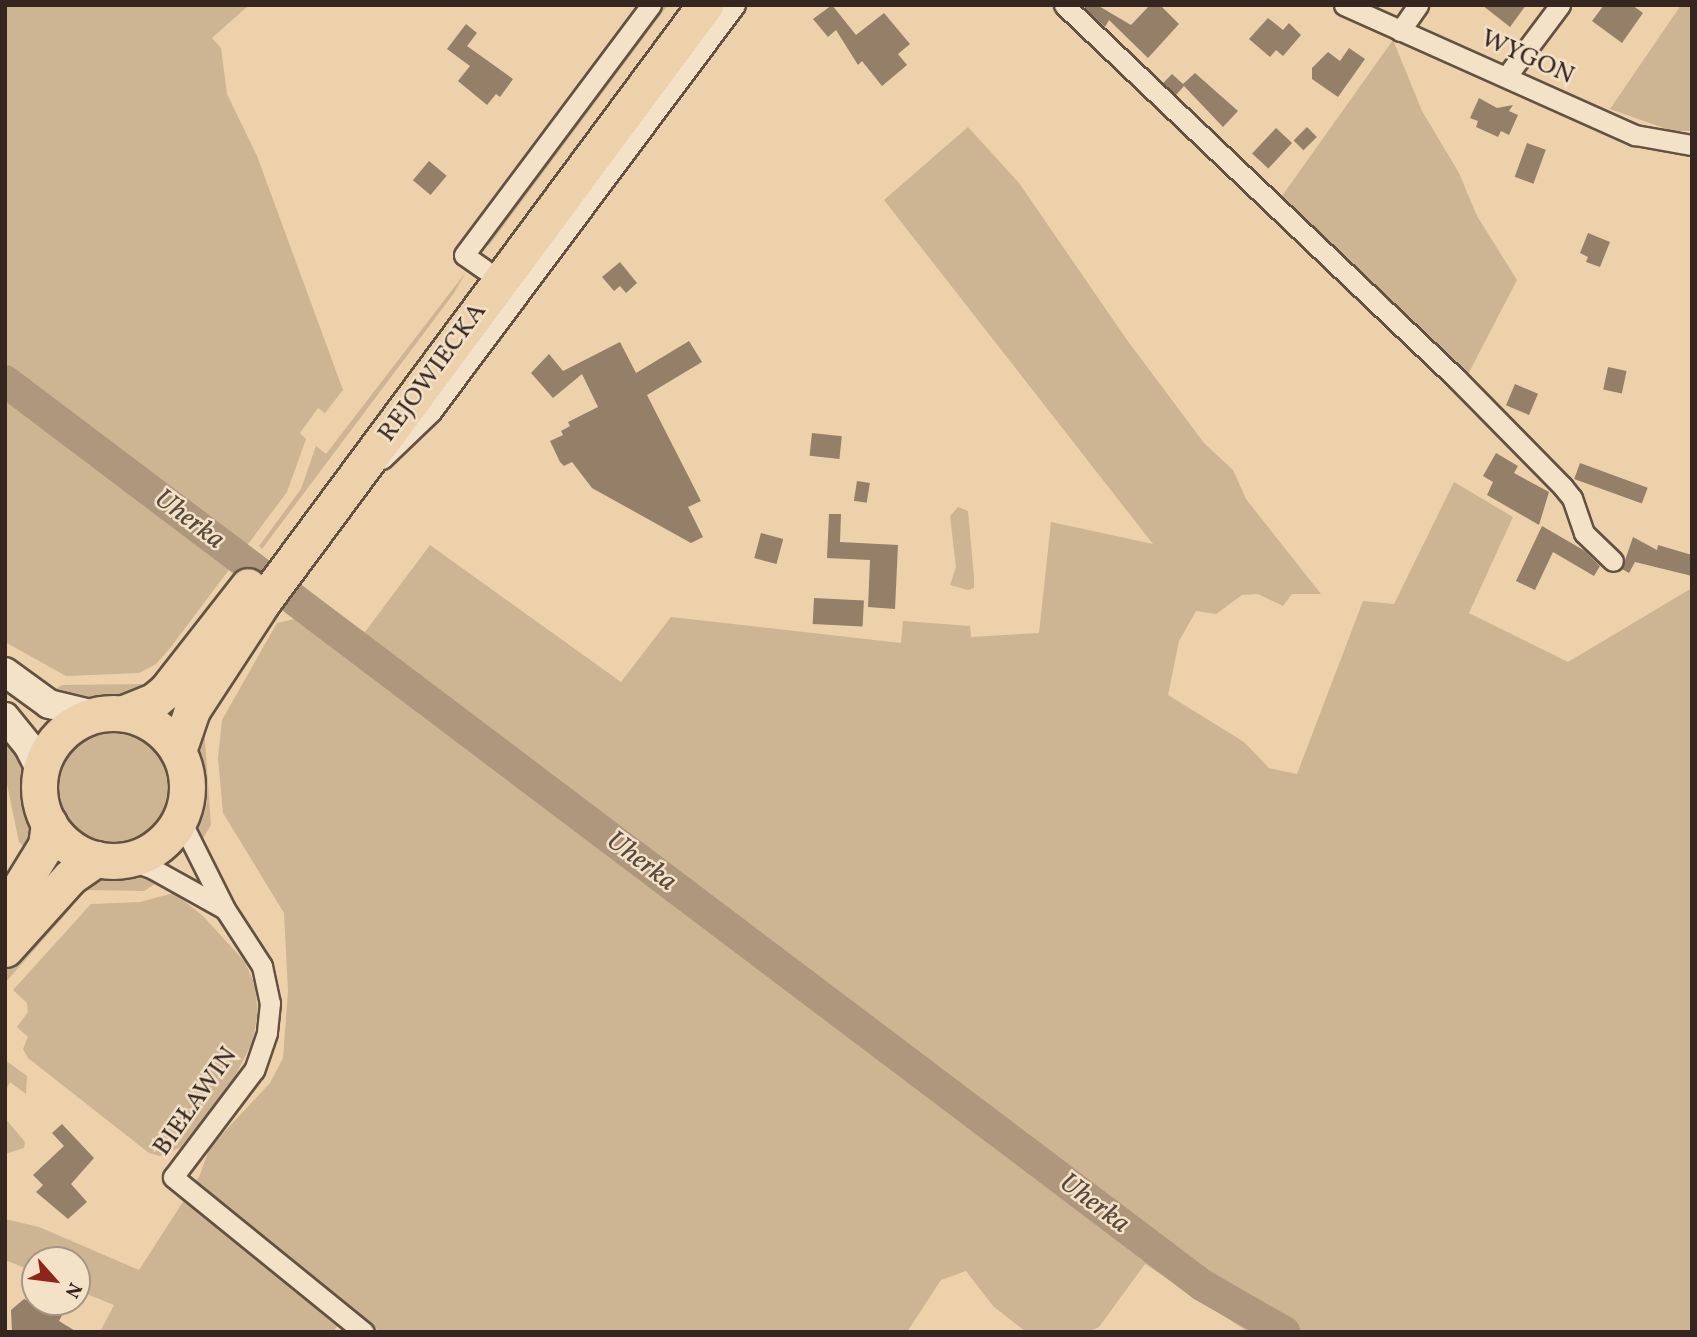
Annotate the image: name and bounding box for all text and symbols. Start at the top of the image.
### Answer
street label: WYGON [1476,24,1578,92]
street label: REJOWIECKA [372,297,494,449]
water label: Uherka [147,483,231,557]
water label: Uherka [599,825,683,899]
street label: BIEŁAWIN [147,1042,245,1162]
water label: Uherka [1052,1167,1136,1241]
north arrow [21,1246,91,1316]
text: N [58,1278,87,1302]

